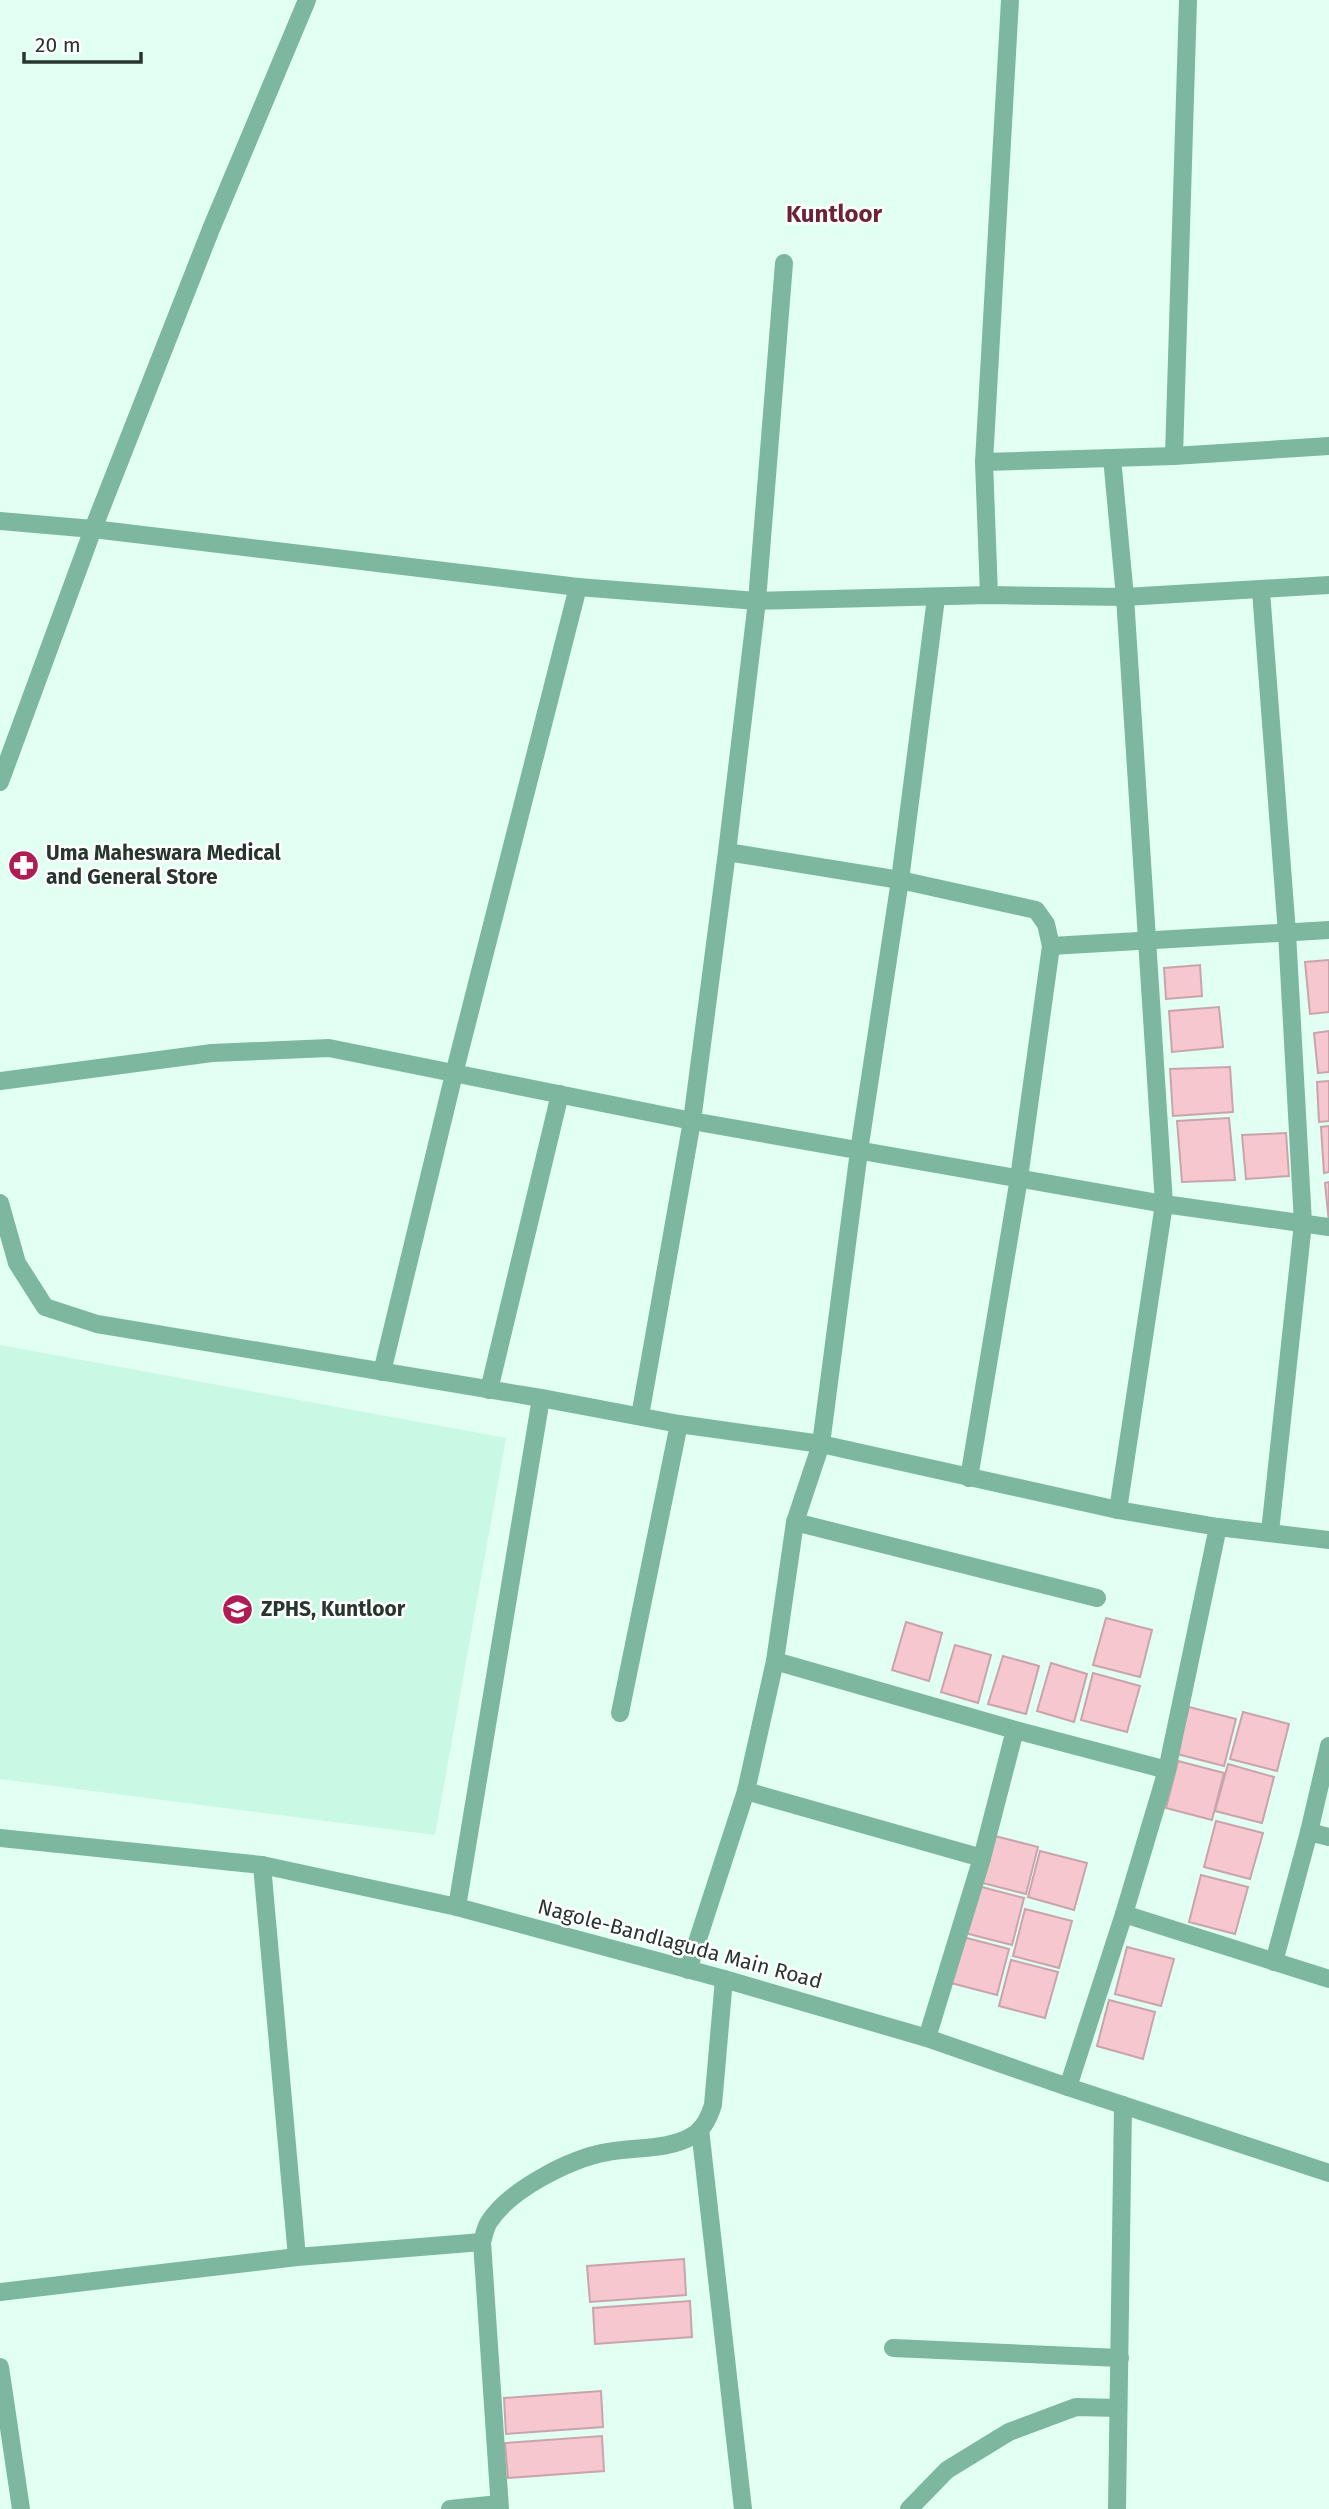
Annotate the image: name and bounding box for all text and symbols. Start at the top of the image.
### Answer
scale bar [24,21,142,65]
text: 20 m [35,32,81,58]
district label: Kuntloor [786,200,882,228]
place label: Uma Maheswara Medical and General Store [46,840,281,890]
pharmacy icon: Uma Maheswara Medical and General Store [6,848,40,882]
school or university icon: ZPHS, Kuntloor [221,1592,255,1626]
place label: ZPHS, Kuntloor [261,1596,406,1622]
street label: Nagole-Bandlaguda Main Road [535,1894,825,1994]

